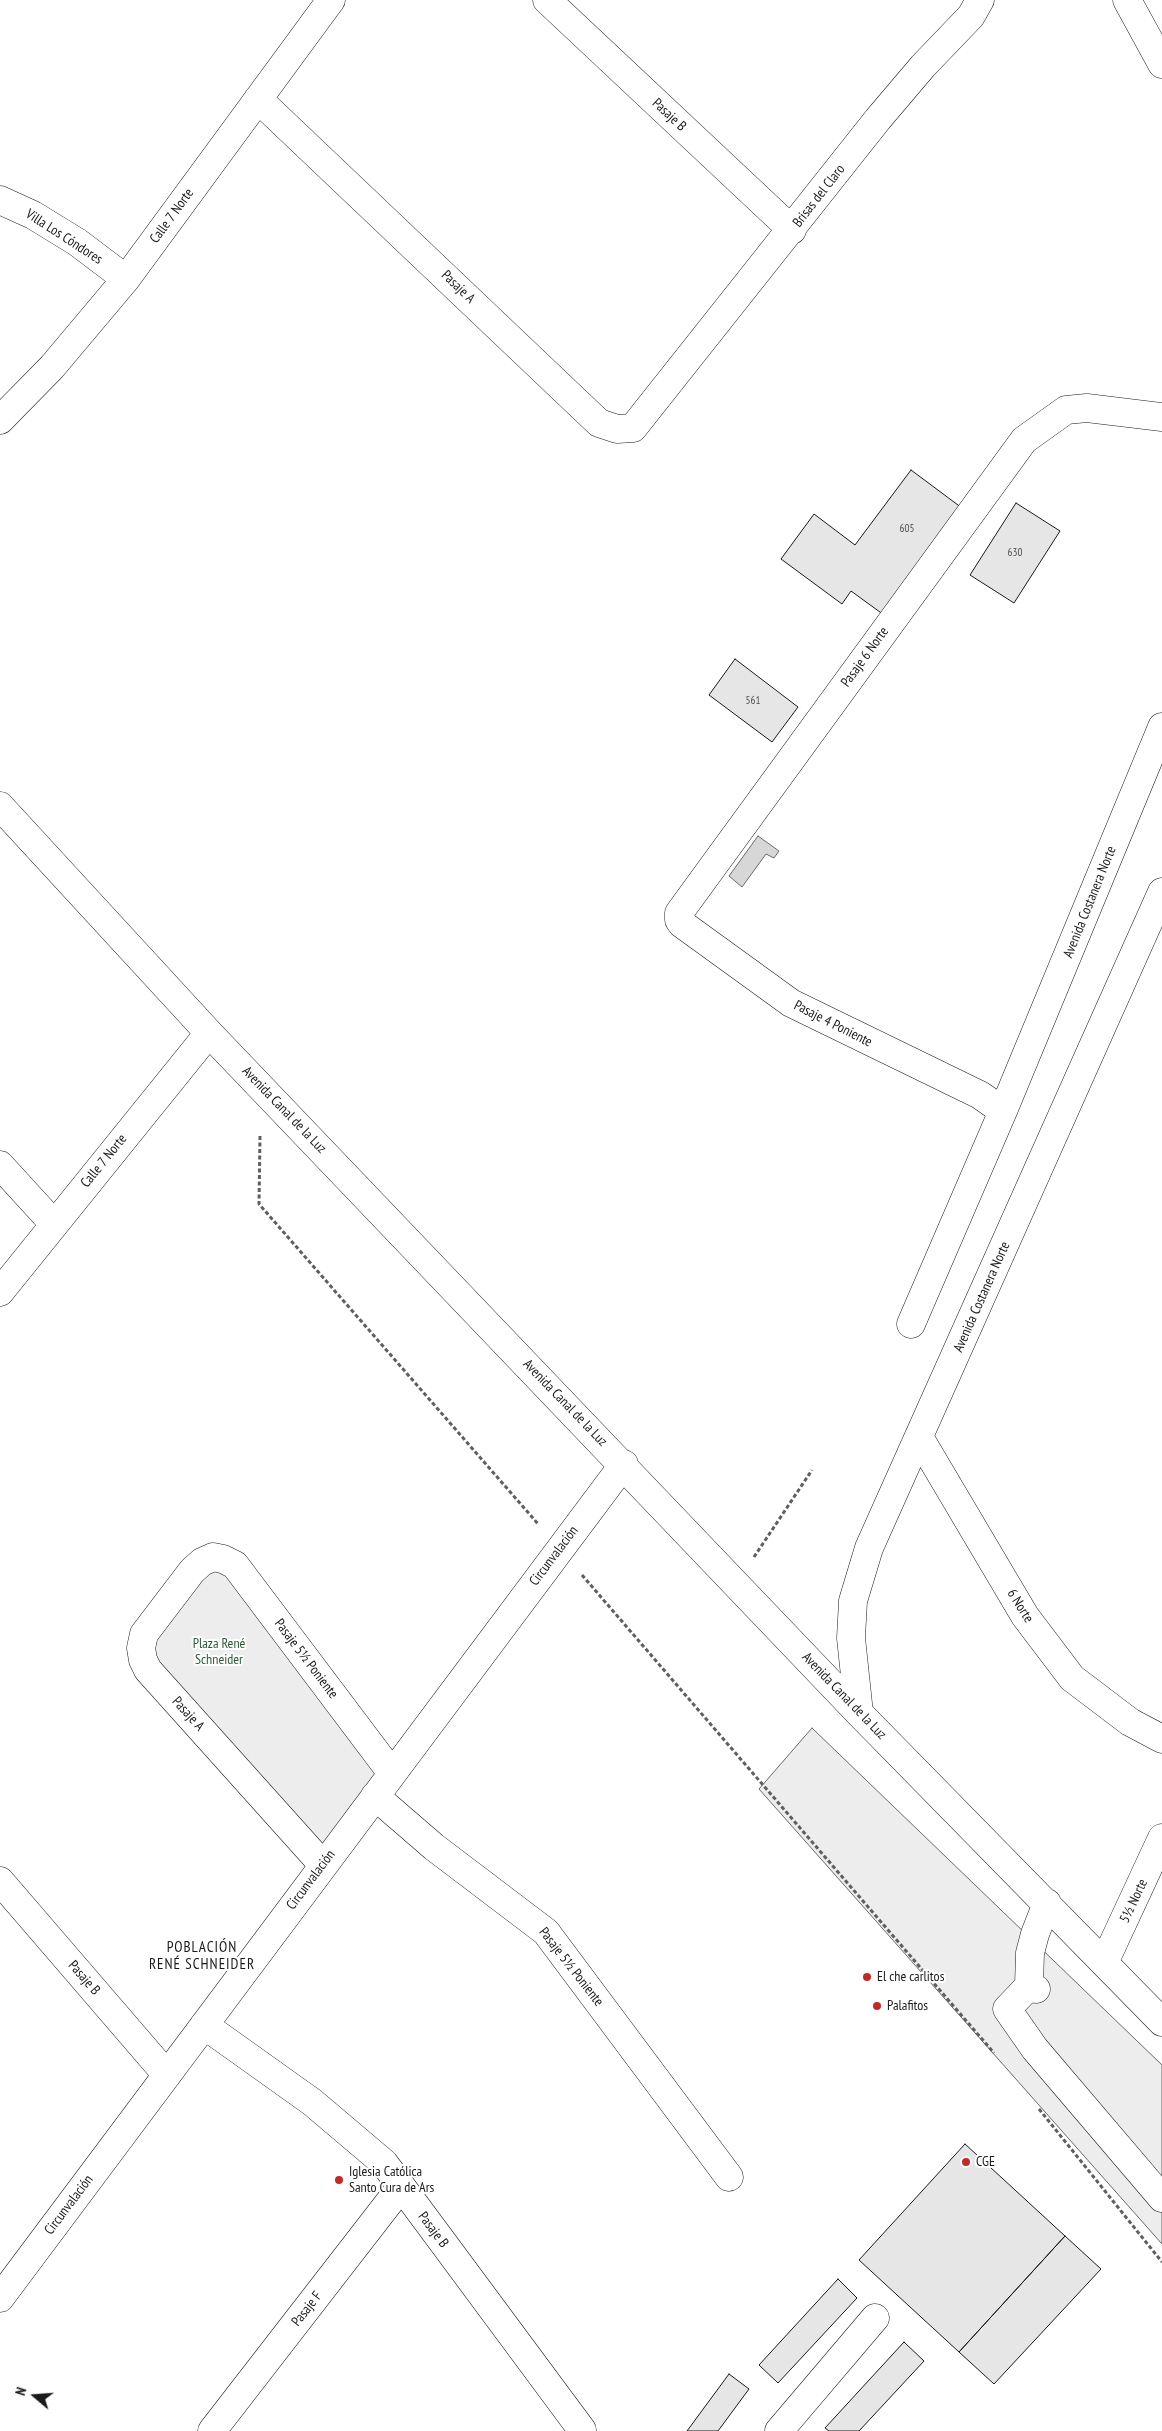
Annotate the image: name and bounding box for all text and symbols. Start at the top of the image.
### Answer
street label: Pasaje B [649,95,689,135]
street label: Brisas del Claro [789,161,849,231]
street label: Calle 7 Norte [146,185,198,247]
street label: Villa Los Cóndores [22,206,106,268]
street label: Pasaje A [438,267,478,307]
house number: 605 [900,522,914,536]
house number: 630 [1008,546,1022,560]
street label: Pasaje 6 Norte [838,624,892,690]
house number: 561 [746,694,760,708]
street label: Avenida Costanera Norte [1060,844,1120,960]
street label: Pasaje 4 Poniente [791,997,875,1051]
street label: Avenida Canal de la Luz [238,1063,330,1157]
street label: Calle 7 Norte [77,1131,131,1191]
street label: Avenida Costanera Norte [950,1239,1014,1355]
street label: Avenida Canal de la Luz [519,1356,611,1450]
street label: Circunvalación [526,1523,582,1589]
street label: 6 Norte [1003,1586,1037,1626]
street label: Pasaje 5½ Poniente [271,1616,341,1702]
park label: Plaza René Schneider [193,1636,245,1668]
street label: Avenida Canal de la Luz [798,1649,890,1743]
street label: Pasaje A [168,1693,208,1735]
street label: Circunvalación [283,1847,339,1913]
street label: 5½ Norte [1117,1876,1151,1926]
street label: Pasaje 5½ Poniente [535,1924,607,2010]
district label: POBLACIÓN RENÉ SCHNEIDER [147,1939,257,1974]
street label: Pasaje B [64,1957,104,1999]
place label: El che carlitos [877,1969,944,1985]
marker: El che carlitos [861,1971,873,1983]
place label: Palafitos [887,1998,928,2014]
marker: Palafitos [871,2000,883,2012]
place label: CGE [976,2154,995,2170]
marker: CGE [960,2156,972,2168]
place label: Iglesia Católica Santo Cura de Ars [349,2164,434,2196]
street label: Circunvalación [41,2172,97,2238]
marker: Iglesia Católica Santo Cura de Ars [333,2174,345,2186]
street label: Pasaje B [414,2209,452,2251]
street label: Pasaje F [288,2288,326,2330]
north arrow [10,2371,60,2421]
text: N [11,2385,30,2398]

